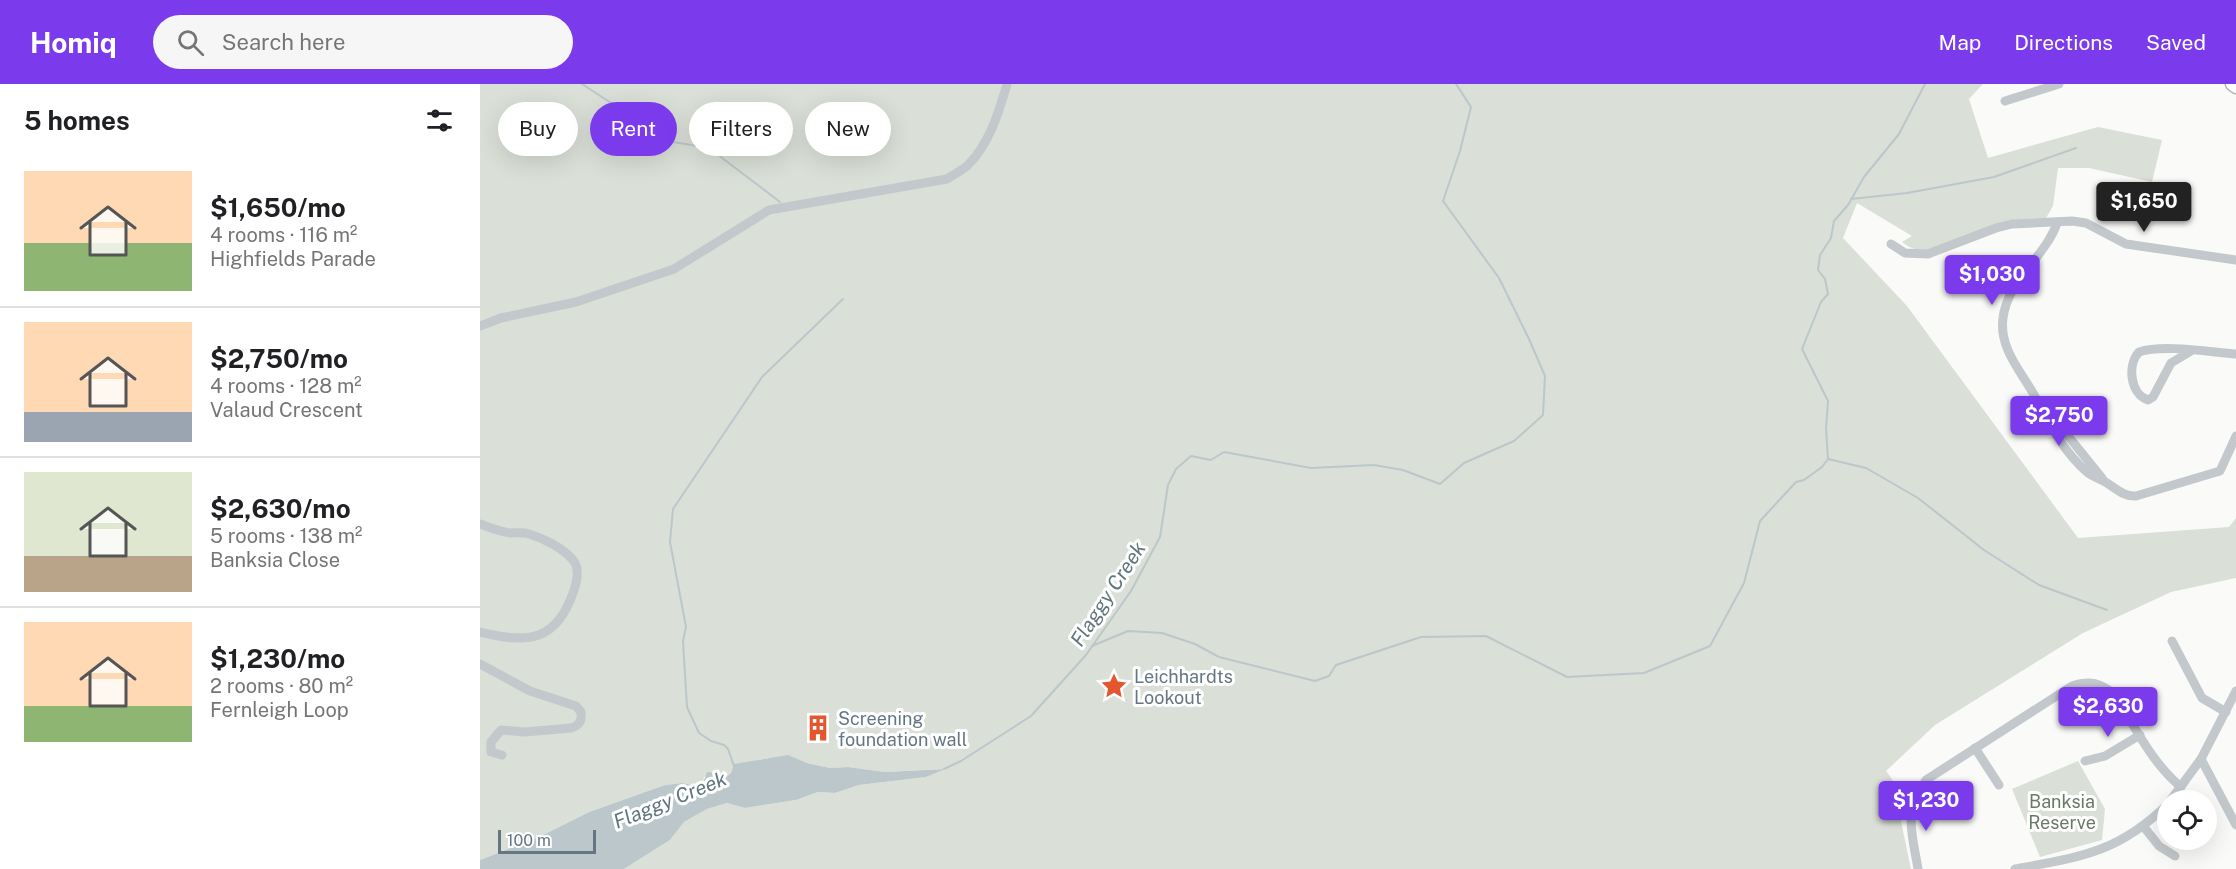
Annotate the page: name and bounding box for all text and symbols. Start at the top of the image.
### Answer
search box [153,15,573,69]
text: Homiq [30,26,117,59]
icon: search [174,26,207,59]
text: Search here [222,29,345,55]
text: Map [1939,30,1981,55]
text: Directions [2014,30,2113,55]
text: Saved [2146,30,2206,55]
chip: Buy [498,102,578,156]
chip: Rent [590,102,677,156]
chip: Filters [689,102,793,156]
chip: New [805,102,891,156]
icon: filters [423,104,456,137]
text: 5 homes [24,105,130,136]
pin: $1,650 [2095,182,2193,233]
text: $1,650 [2110,189,2178,213]
text: $1,650/mo [210,192,346,223]
icon: home [72,195,144,267]
text: 4 rooms · 116 m² [210,223,357,247]
text: Highfields Parade [210,247,376,271]
pin: $1,030 [1943,255,2041,306]
text: $1,030 [1959,262,2025,286]
text: $2,750/mo [210,343,348,374]
icon: home [72,346,144,418]
text: 4 rooms · 128 m² [210,374,362,398]
pin: $2,750 [2010,396,2108,447]
text: Valaud Crescent [210,398,363,422]
text: $2,750 [2024,403,2094,427]
text: $2,630/mo [210,493,351,524]
icon: home [72,496,144,568]
text: 5 rooms · 138 m² [210,524,362,548]
water label: Flaggy Creek [1065,537,1151,651]
text: Banksia Close [210,548,340,572]
text: $1,230/mo [210,643,345,674]
icon: home [72,646,144,718]
place label: Leichhardts Lookout [1134,666,1233,708]
place icon: Leichhardts Lookout [1099,671,1129,701]
text: 2 rooms · 80 m² [210,674,353,698]
pin: $2,630 [2059,687,2157,738]
text: $2,630 [2072,694,2144,718]
text: Fernleigh Loop [210,698,349,722]
place label: Screening foundation wall [838,708,967,750]
building icon: Screening foundation wall [803,713,833,743]
water label: Flaggy Creek [610,766,730,834]
pin: $1,230 [1877,781,1975,832]
text: $1,230 [1893,788,1959,812]
map controls [2157,790,2217,850]
button: locate [2157,790,2217,850]
park label: Banksia Reserve [2028,791,2096,833]
scale bar [498,827,596,854]
text: 100 m [507,831,551,850]

